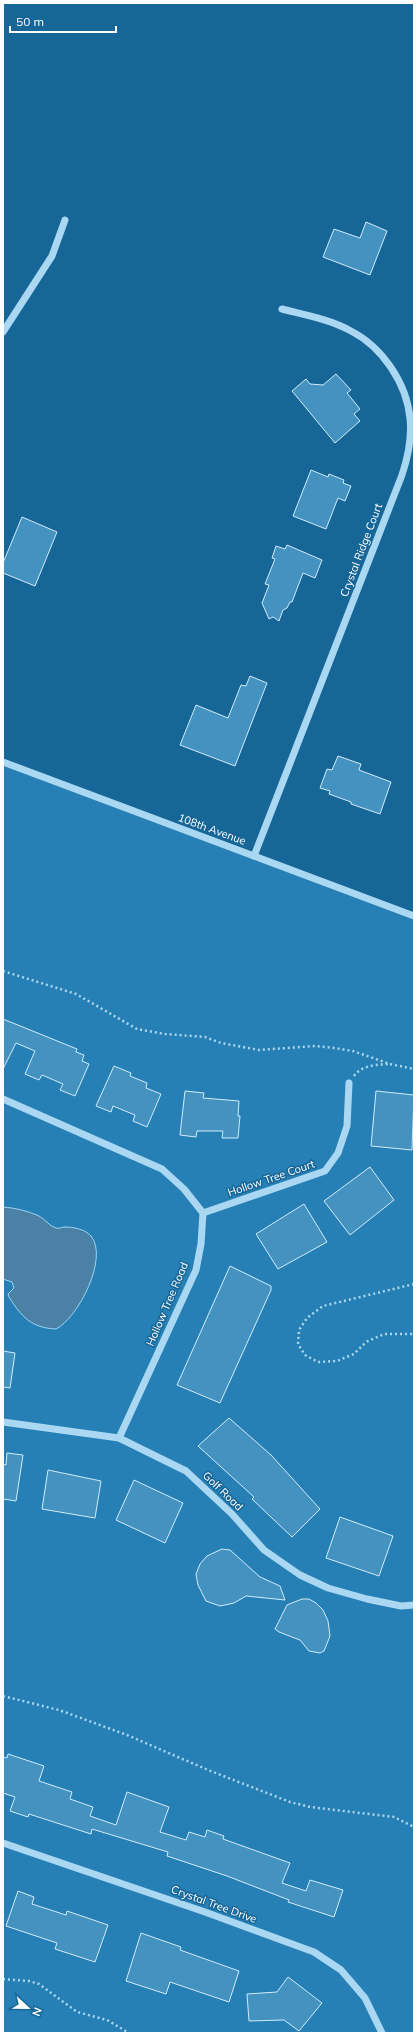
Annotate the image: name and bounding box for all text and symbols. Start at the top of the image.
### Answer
scale bar [10,8,116,34]
text: 50 m [16,14,44,29]
street label: Crystal Ridge Court [337,501,385,599]
street label: 108th Avenue [176,810,248,848]
street label: Hollow Tree Court [226,1157,316,1199]
street label: Hollow Tree Road [143,1260,191,1348]
street label: Golf Road [200,1468,246,1514]
street label: Crystal Tree Drive [169,1882,259,1926]
north arrow [8,1988,48,2028]
text: N [29,2005,45,2018]

